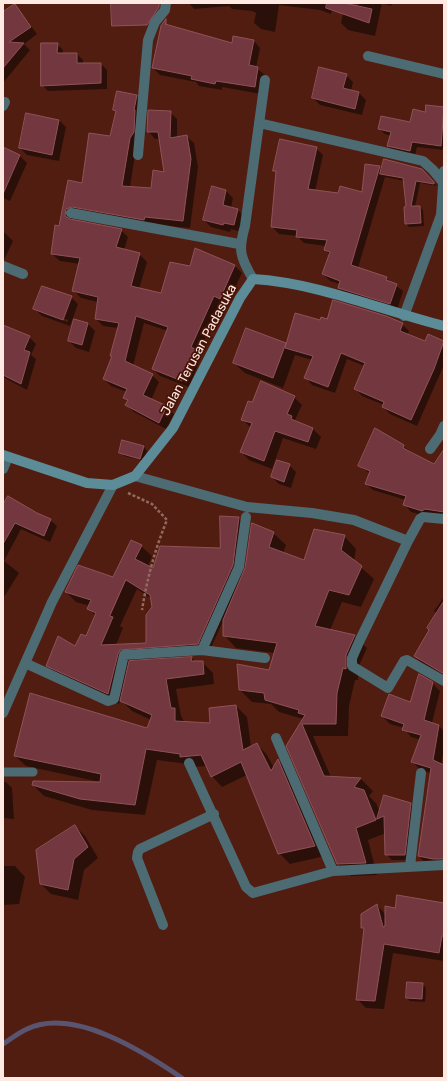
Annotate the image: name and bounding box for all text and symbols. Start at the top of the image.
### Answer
street label: Jalan Terusan Padasuka [158,282,240,418]

